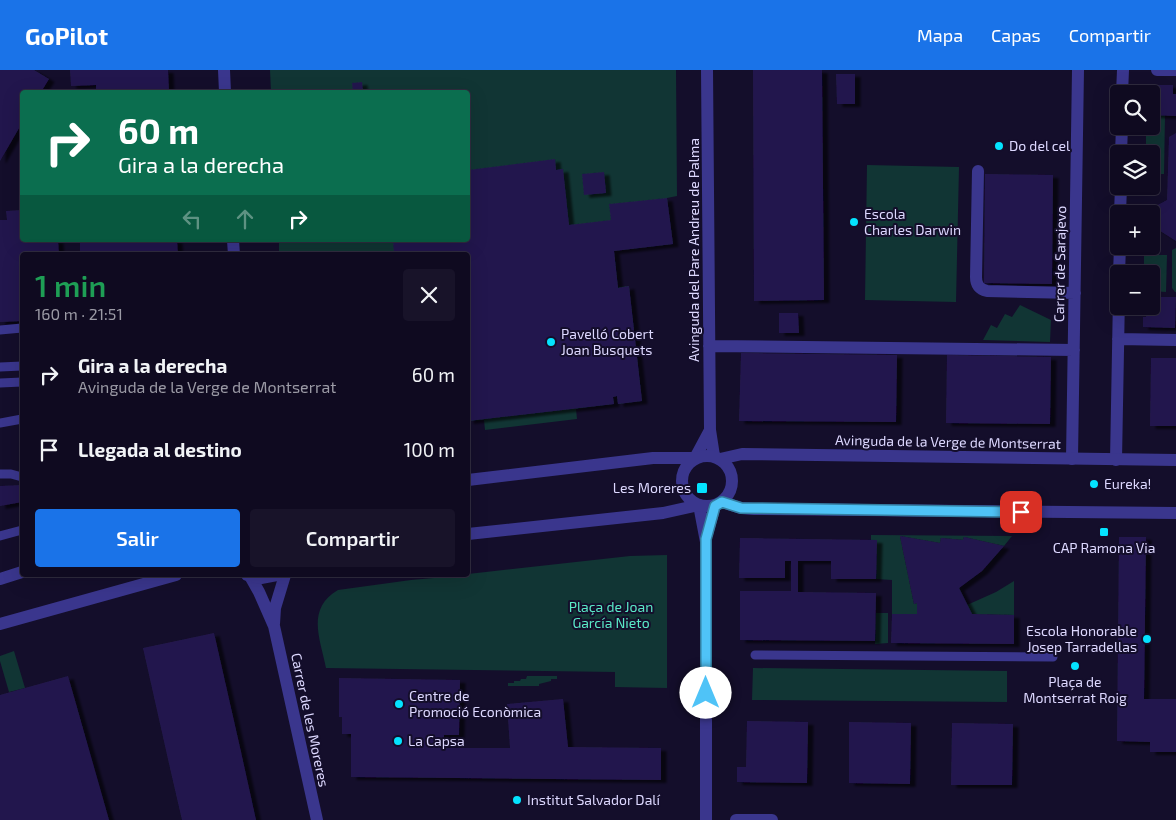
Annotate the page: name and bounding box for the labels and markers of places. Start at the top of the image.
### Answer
place label: Do del cel [1009,137,1071,154]
marker: Do del cel [993,140,1005,152]
place label: Escola Charles Darwin [864,205,961,238]
marker: Escola Charles Darwin [848,216,860,228]
place label: Pavelló Cobert Joan Busquets [561,325,654,358]
marker: Pavelló Cobert Joan Busquets [545,336,557,348]
place label: Eureka! [1104,475,1151,492]
marker: Eureka! [1088,478,1100,490]
place label: Les Moreres [613,479,691,496]
marker: Les Moreres [695,481,709,495]
pin [1000,491,1042,533]
marker: CAP Ramona Via [1098,526,1110,538]
place label: CAP Ramona Via [1053,539,1155,556]
place label: Escola Honorable Josep Tarradellas [1026,622,1137,655]
marker: Escola Honorable Josep Tarradellas [1141,633,1153,645]
marker: Plaça de Montserrat Roig [1069,660,1081,672]
place label: Plaça de Montserrat Roig [1023,673,1127,706]
place label: Centre de Promoció Econòmica [409,687,541,720]
marker: Centre de Promoció Econòmica [393,698,405,710]
place label: La Capsa [408,732,465,749]
marker: La Capsa [392,735,404,747]
place label: Institut Salvador Dalí [527,791,660,808]
marker: Institut Salvador Dalí [511,794,523,806]

